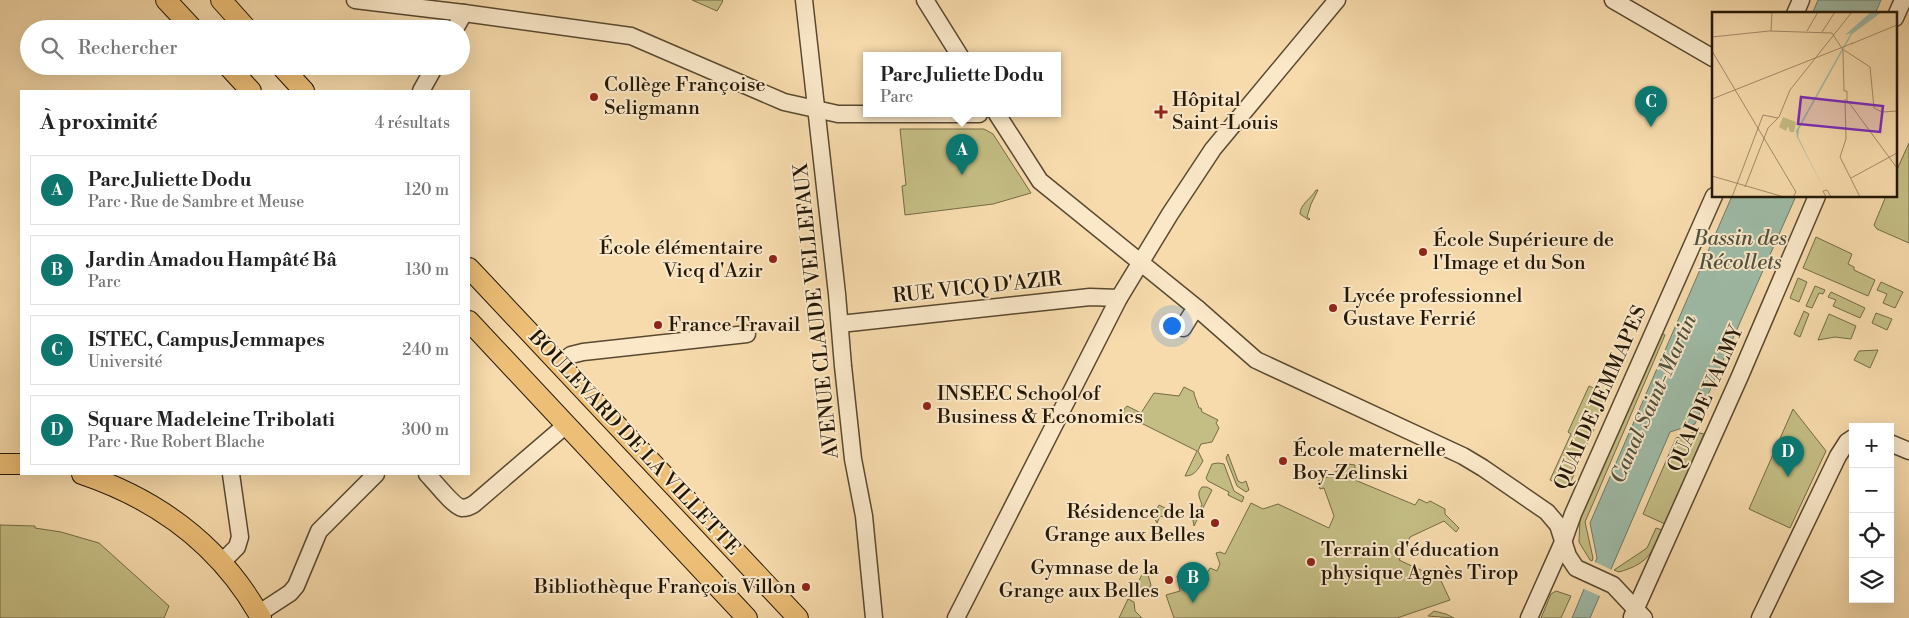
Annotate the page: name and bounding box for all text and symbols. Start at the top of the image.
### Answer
inset map [1712,12,1896,198]
search box [20,20,470,75]
icon: search [38,34,66,62]
text: Rechercher [78,36,177,60]
popup [863,52,1061,117]
text: Parc Juliette Dodu [880,63,1044,87]
place label: Collège Françoise Seligmann [604,73,766,121]
pin: C [1635,86,1667,127]
text: Parc [880,87,913,107]
place label: Hôpital Saint-Louis [1172,88,1278,136]
marker: Collège Françoise Seligmann [588,91,600,103]
marker: Hôpital Saint-Louis [1154,105,1168,119]
text: À proximité [40,110,157,136]
text: 4 résultats [375,113,450,133]
pin: A [946,134,978,175]
street label: AVENUE CLAUDE VELLEFAUX [789,162,845,461]
text: Parc Juliette Dodu [88,168,251,192]
text: A [51,180,63,200]
text: 120 m [405,180,449,200]
text: Parc · Rue de Sambre et Meuse [88,192,304,212]
water label: Bassin des Récollets [1692,226,1787,276]
place label: École Supérieure de l'Image et du Son [1433,227,1614,276]
place label: École élémentaire Vicq d'Azir [599,235,763,284]
marker: École Supérieure de l'Image et du Son [1417,246,1429,258]
text: Jardin Amadou Hampâté Bâ [88,248,337,272]
marker: École élémentaire Vicq d'Azir [767,253,779,265]
text: B [51,260,63,280]
text: 130 m [405,260,449,280]
street label: RUE VICQ D'AZIR [891,267,1064,309]
text: Parc [88,272,121,292]
place label: Lycée professionnel Gustave Ferrié [1343,284,1523,332]
marker: Lycée professionnel Gustave Ferrié [1327,302,1339,314]
street label: QUAI DE JEMMAPES [1549,302,1653,494]
water label: Canal Saint-Martin [1605,310,1703,488]
place label: France Travail [668,313,800,338]
your location [1159,313,1185,339]
marker: France Travail [652,319,664,331]
street label: QUAI DE VALMY [1662,321,1750,476]
street label: BOULEVARD DE LA VILLETTE [522,324,745,561]
text: ISTEC, Campus Jemmapes [88,328,325,352]
text: C [51,340,63,360]
text: 240 m [402,340,449,360]
text: Université [88,352,163,372]
place label: INSEEC School of Business & Economics [936,382,1143,430]
marker: INSEEC School of Business & Economics [921,400,933,412]
text: Square Madeleine Tribolati [88,408,335,432]
text: D [51,420,63,440]
text: 300 m [402,420,449,440]
map controls [1849,423,1894,603]
button: + [1849,423,1894,468]
text: Parc · Rue Robert Blache [88,432,265,452]
pin: D [1772,436,1804,477]
place label: École maternelle Boy-Zelinski [1292,437,1446,486]
marker: École maternelle Boy-Zelinski [1277,455,1289,467]
button: − [1849,468,1894,513]
place label: Résidence de la Grange aux Belles [1045,500,1206,548]
button: locate [1849,513,1894,558]
marker: Résidence de la Grange aux Belles [1209,517,1221,529]
place label: Terrain d'éducation physique Agnès Tirop [1321,538,1519,586]
place label: Gymnase de la Grange aux Belles [999,556,1160,604]
marker: Terrain d'éducation physique Agnès Tirop [1305,556,1317,568]
button: layers [1849,558,1894,603]
pin: B [1177,562,1209,603]
marker: Gymnase de la Grange aux Belles [1163,574,1175,586]
place label: Bibliothèque François Villon [533,575,796,600]
marker: Bibliothèque François Villon [800,581,812,593]

